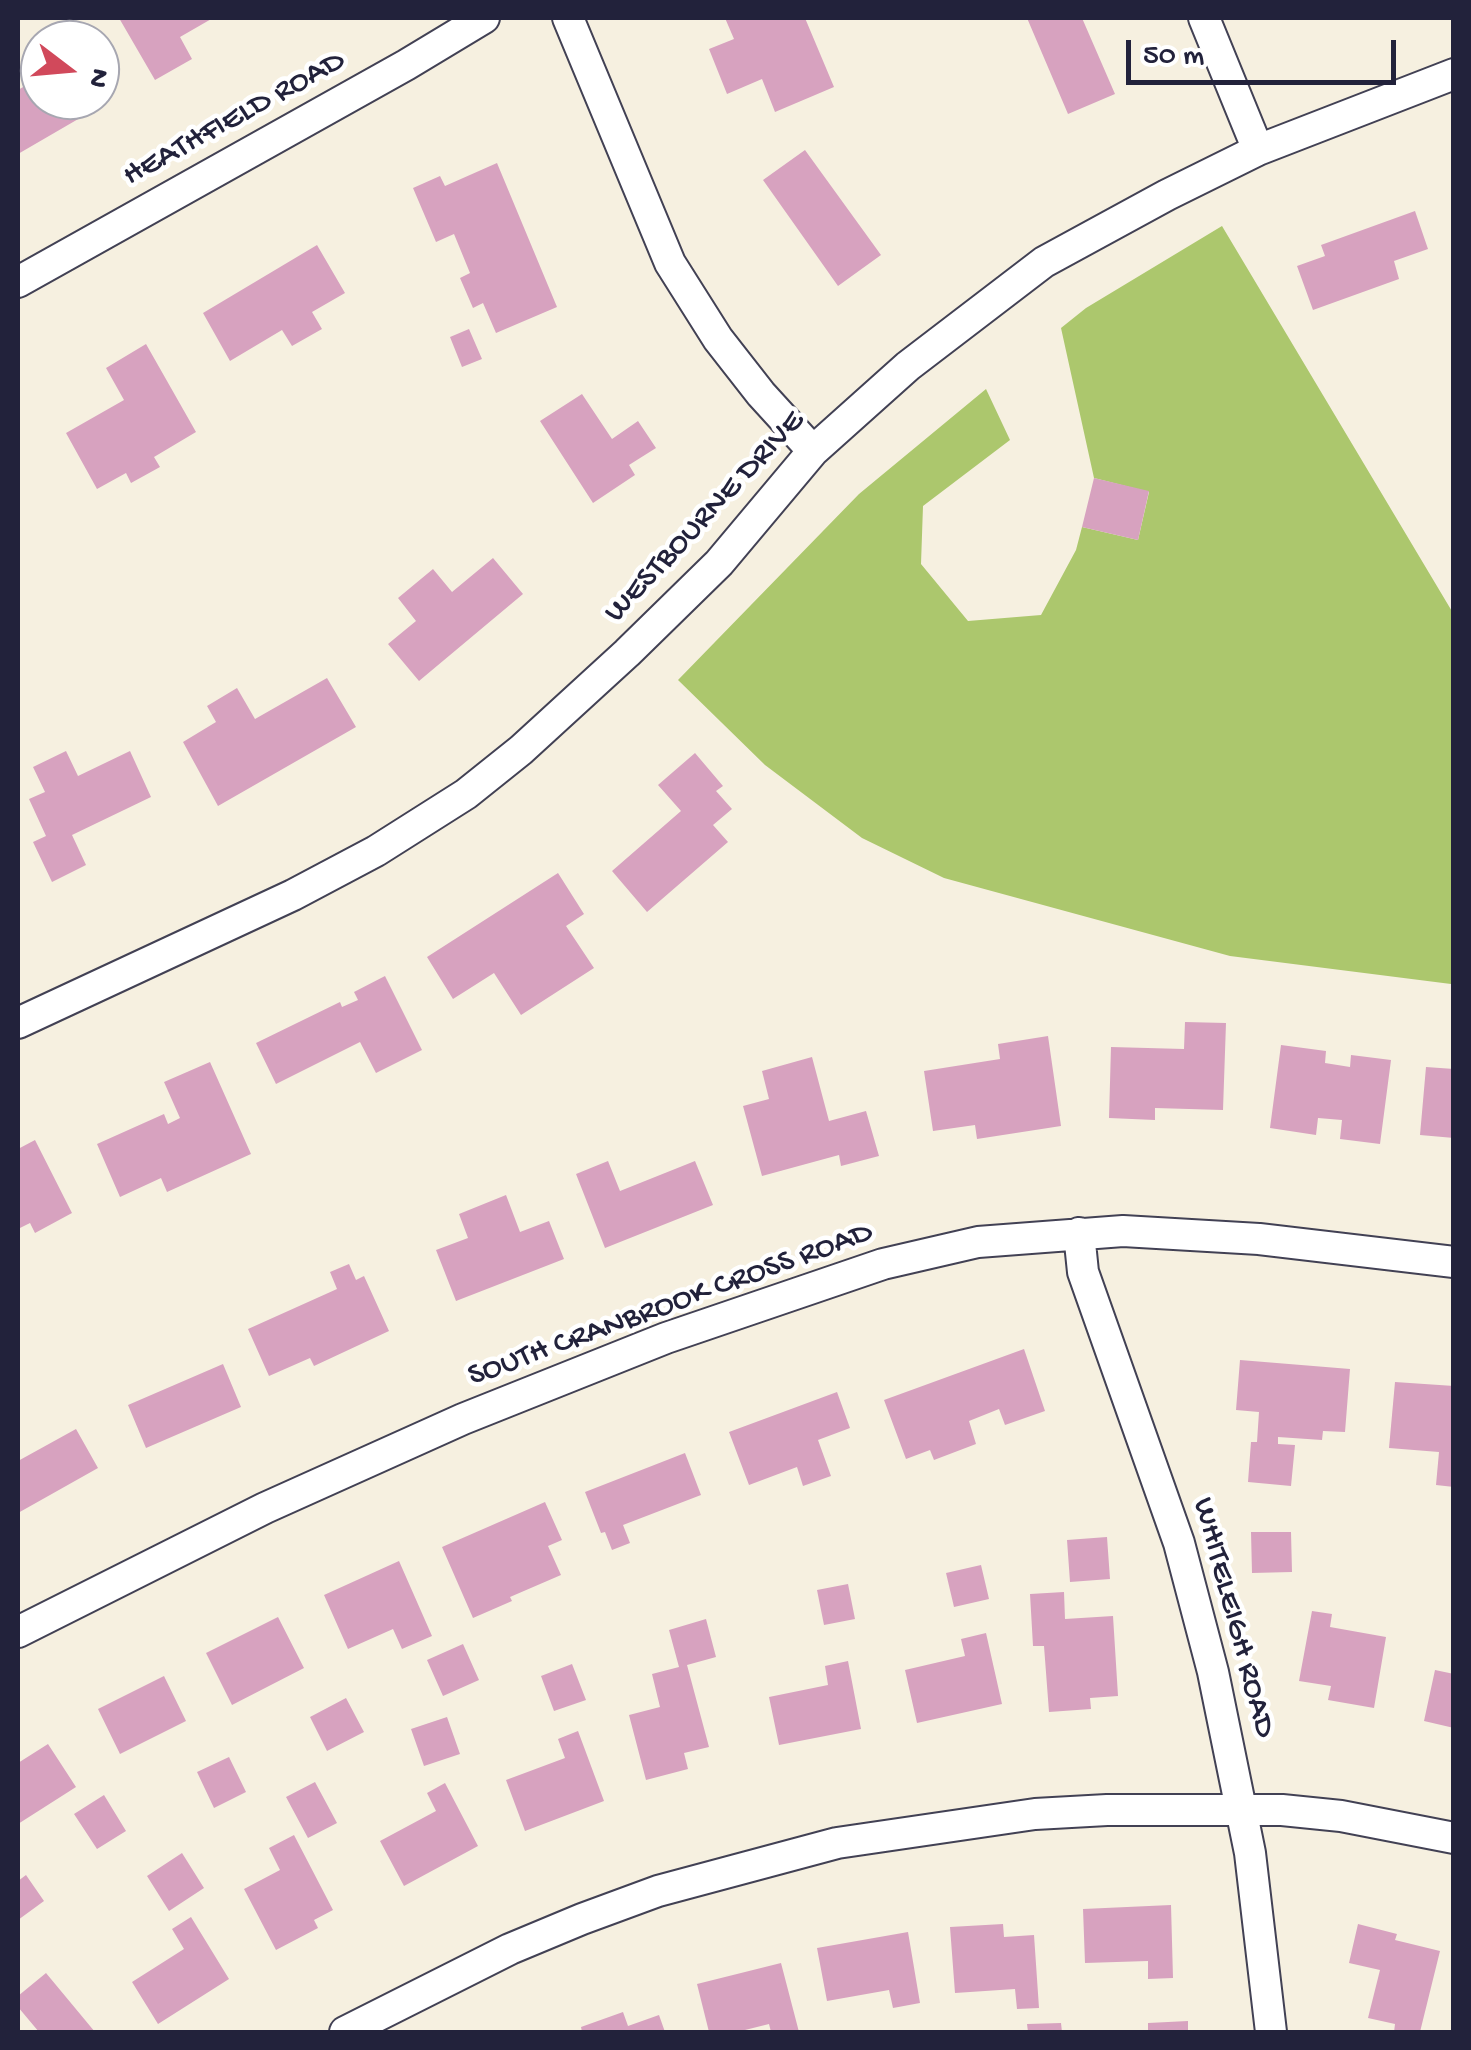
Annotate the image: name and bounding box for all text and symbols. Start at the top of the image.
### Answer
north arrow [20,20,120,120]
scale bar [1131,20,1401,82]
text: 50 m [1143,40,1204,75]
street label: HEATHFIELD ROAD [117,43,353,197]
text: N [79,65,116,91]
street label: WESTBOURNE DRIVE [598,404,814,632]
street label: SOUTH CRANBROOK CROSS ROAD [463,1215,879,1397]
street label: WHITELEIGH ROAD [1182,1494,1282,1742]

